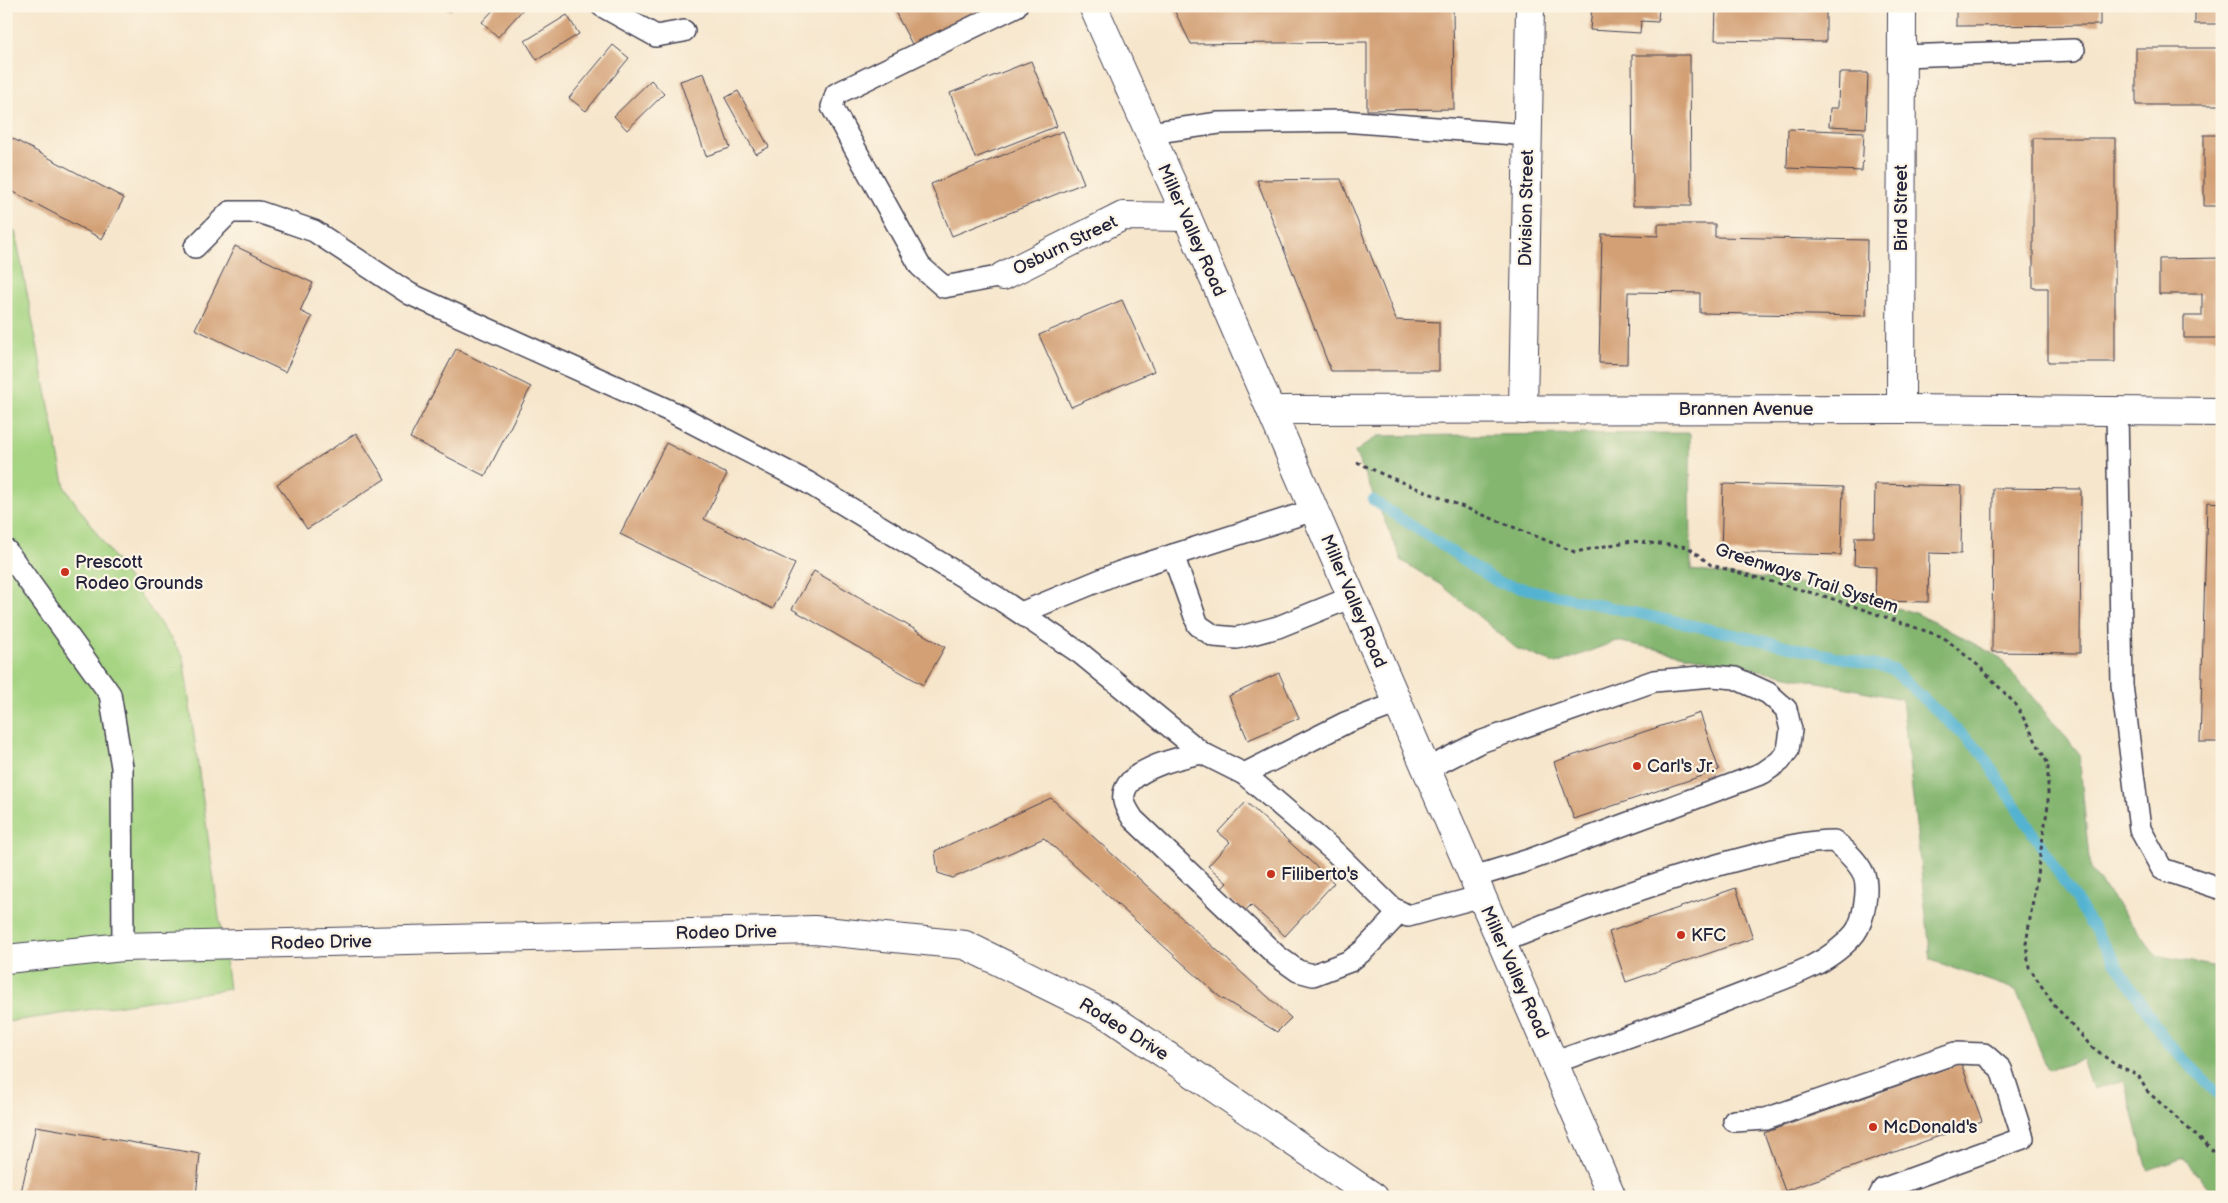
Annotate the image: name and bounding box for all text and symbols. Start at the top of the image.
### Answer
street label: Division Street [1515,149,1538,267]
street label: Miller Valley Road [1153,161,1230,300]
street label: Bird Street [1891,164,1912,251]
street label: Osburn Street [1010,211,1121,280]
street label: Brannen Avenue [1678,399,1814,420]
street label: Miller Valley Road [1316,531,1391,671]
street label: Greenways Trail System [1712,539,1901,618]
place label: Prescott Rodeo Grounds [75,552,203,594]
marker: Prescott Rodeo Grounds [59,566,71,578]
place label: Carl's Jr. [1647,756,1715,777]
marker: Carl's Jr. [1631,760,1643,772]
place label: Filiberto's [1281,864,1358,885]
marker: Filiberto's [1265,868,1277,880]
street label: Miller Valley Road [1476,903,1553,1042]
street label: Rodeo Drive [675,921,777,944]
place label: KFC [1691,925,1726,946]
marker: KFC [1675,929,1687,941]
street label: Rodeo Drive [270,931,372,954]
street label: Rodeo Drive [1075,994,1173,1065]
place label: McDonald's [1883,1117,1978,1138]
marker: McDonald's [1867,1121,1879,1133]

